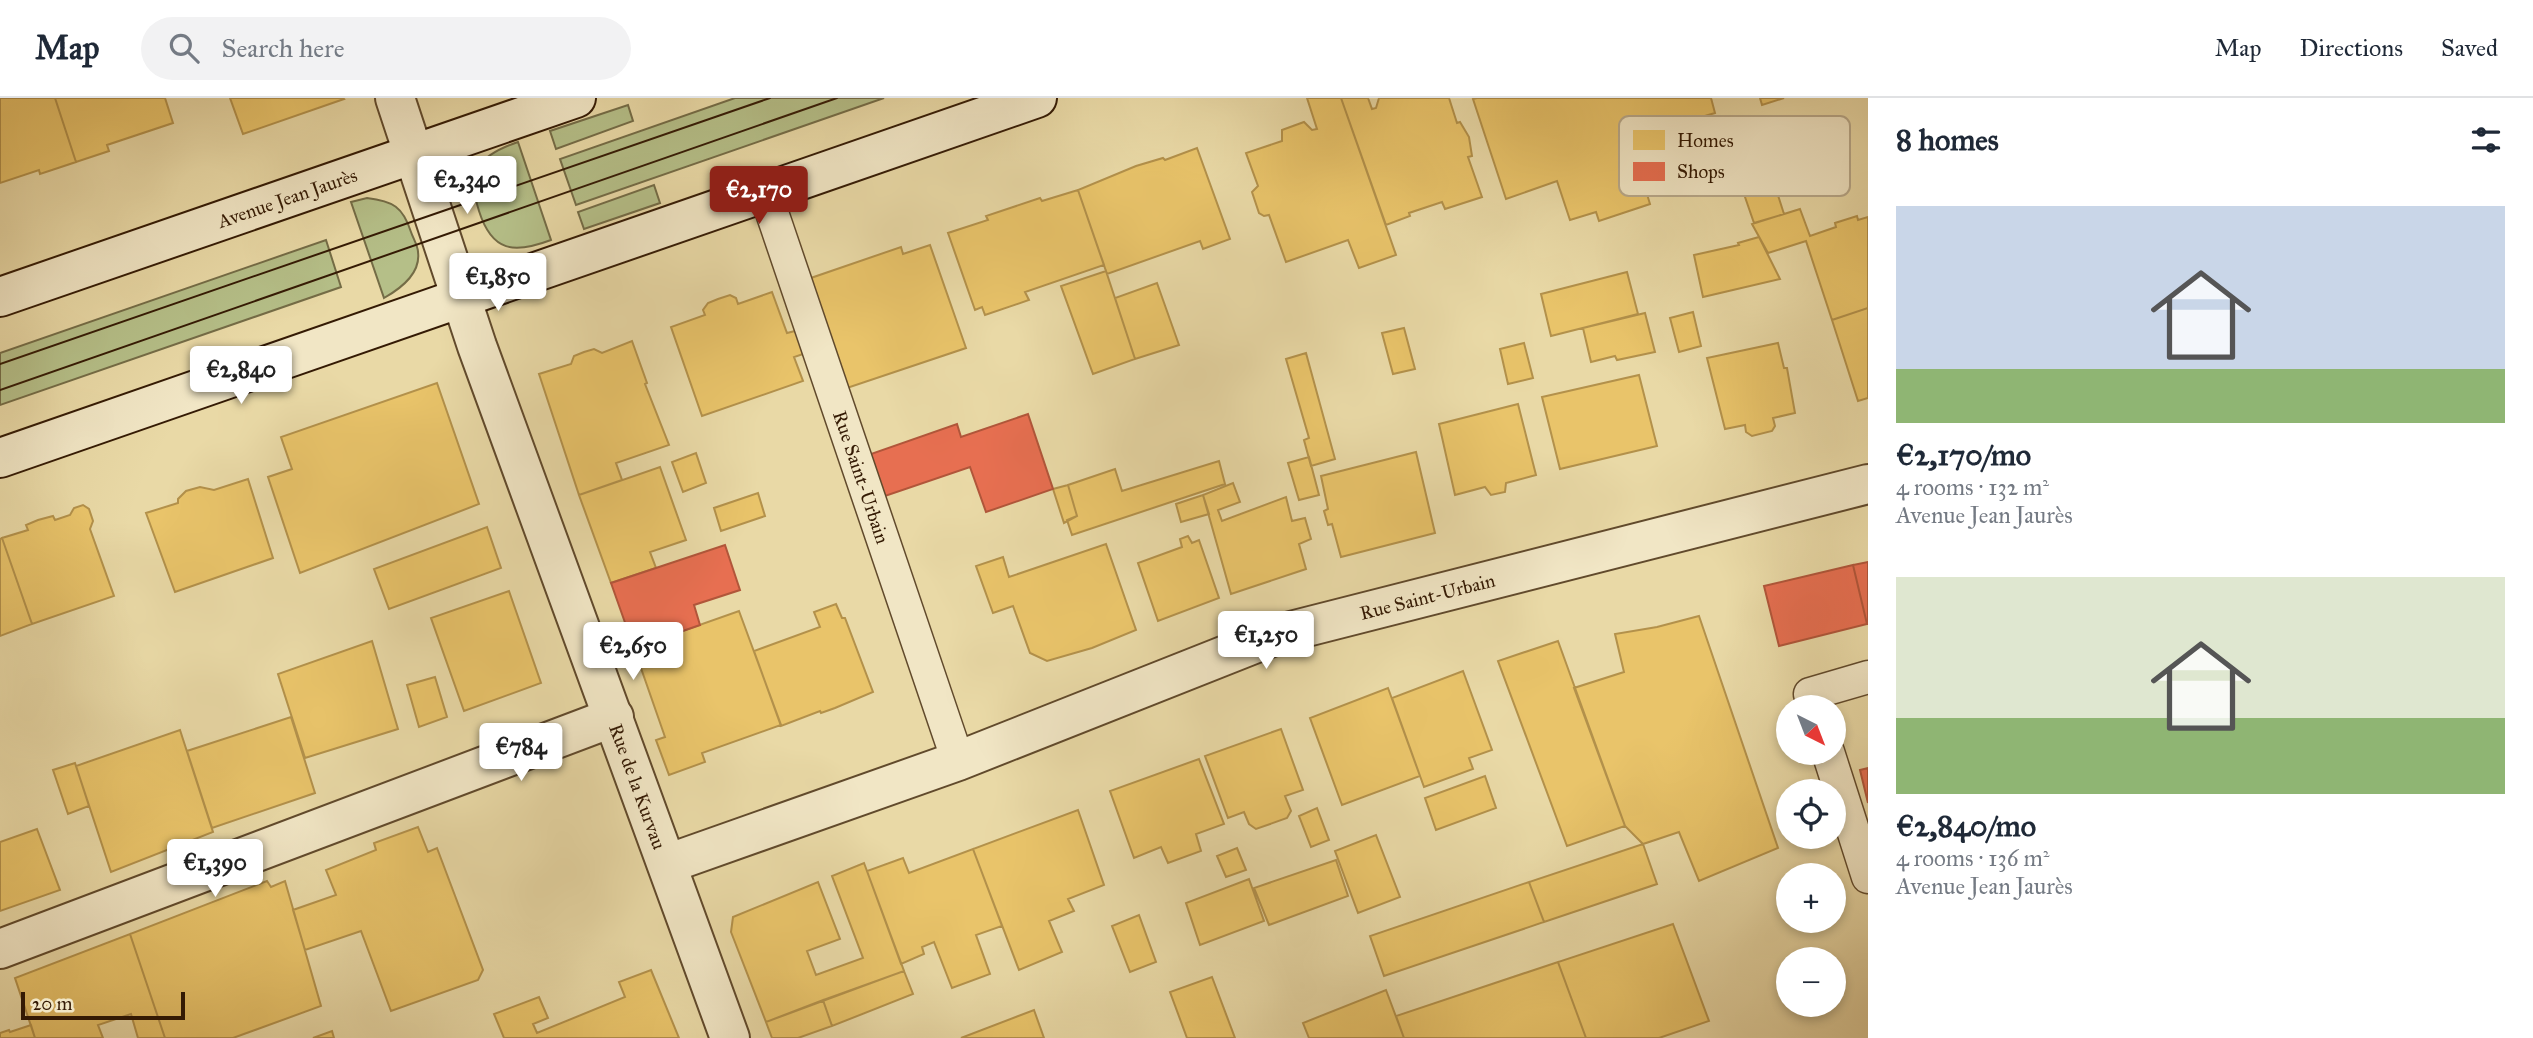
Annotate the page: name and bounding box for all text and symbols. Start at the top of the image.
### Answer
search box [141,17,631,80]
text: Map [35,28,99,68]
icon: search [165,29,203,67]
text: Search here [221,32,345,64]
text: Map [2215,33,2262,63]
text: Directions [2300,33,2403,63]
text: Saved [2441,33,2498,63]
legend [1619,116,1850,196]
icon: filters [2467,121,2505,159]
text: 8 homes [1896,122,1999,158]
text: Homes [1677,129,1734,152]
pin: €2,340 [410,156,524,216]
text: Shops [1677,160,1725,183]
street label: Avenue Jean Jaurès [214,163,360,233]
text: €2,340 [433,165,501,193]
pin: €2,170 [702,166,816,226]
text: €2,170 [726,175,792,203]
icon: home [2138,252,2264,378]
pin: €1,850 [441,254,555,313]
text: €1,850 [465,262,531,290]
pin: €2,840 [184,346,298,406]
text: €2,840 [206,355,276,383]
street label: Rue Saint-Urbain [828,408,894,547]
text: €2,170/mo [1896,437,2031,473]
text: 4 rooms · 132 m² [1896,473,2049,501]
text: Avenue Jean Jaurès [1896,501,2073,529]
street label: Rue Saint-Urbain [1357,568,1498,625]
pin: €1,250 [1209,612,1323,671]
text: €1,250 [1234,620,1298,648]
pin: €2,650 [576,622,690,682]
icon: home [2138,623,2264,749]
text: €2,650 [599,631,667,659]
north arrow [1776,695,1846,765]
map controls [1776,695,1846,1017]
street label: Rue de la Kurvau [604,720,671,852]
pin: €784 [480,724,562,783]
text: €784 [495,732,547,760]
button: locate [1776,779,1846,849]
text: €2,840/mo [1896,808,2036,844]
pin: €1,390 [158,840,272,899]
text: 4 rooms · 136 m² [1896,844,2049,872]
text: €1,390 [183,848,247,876]
button: + [1776,863,1846,933]
text: Avenue Jean Jaurès [1896,872,2073,900]
button: − [1776,947,1846,1017]
scale bar [21,989,186,1021]
text: 20 m [32,992,73,1015]

